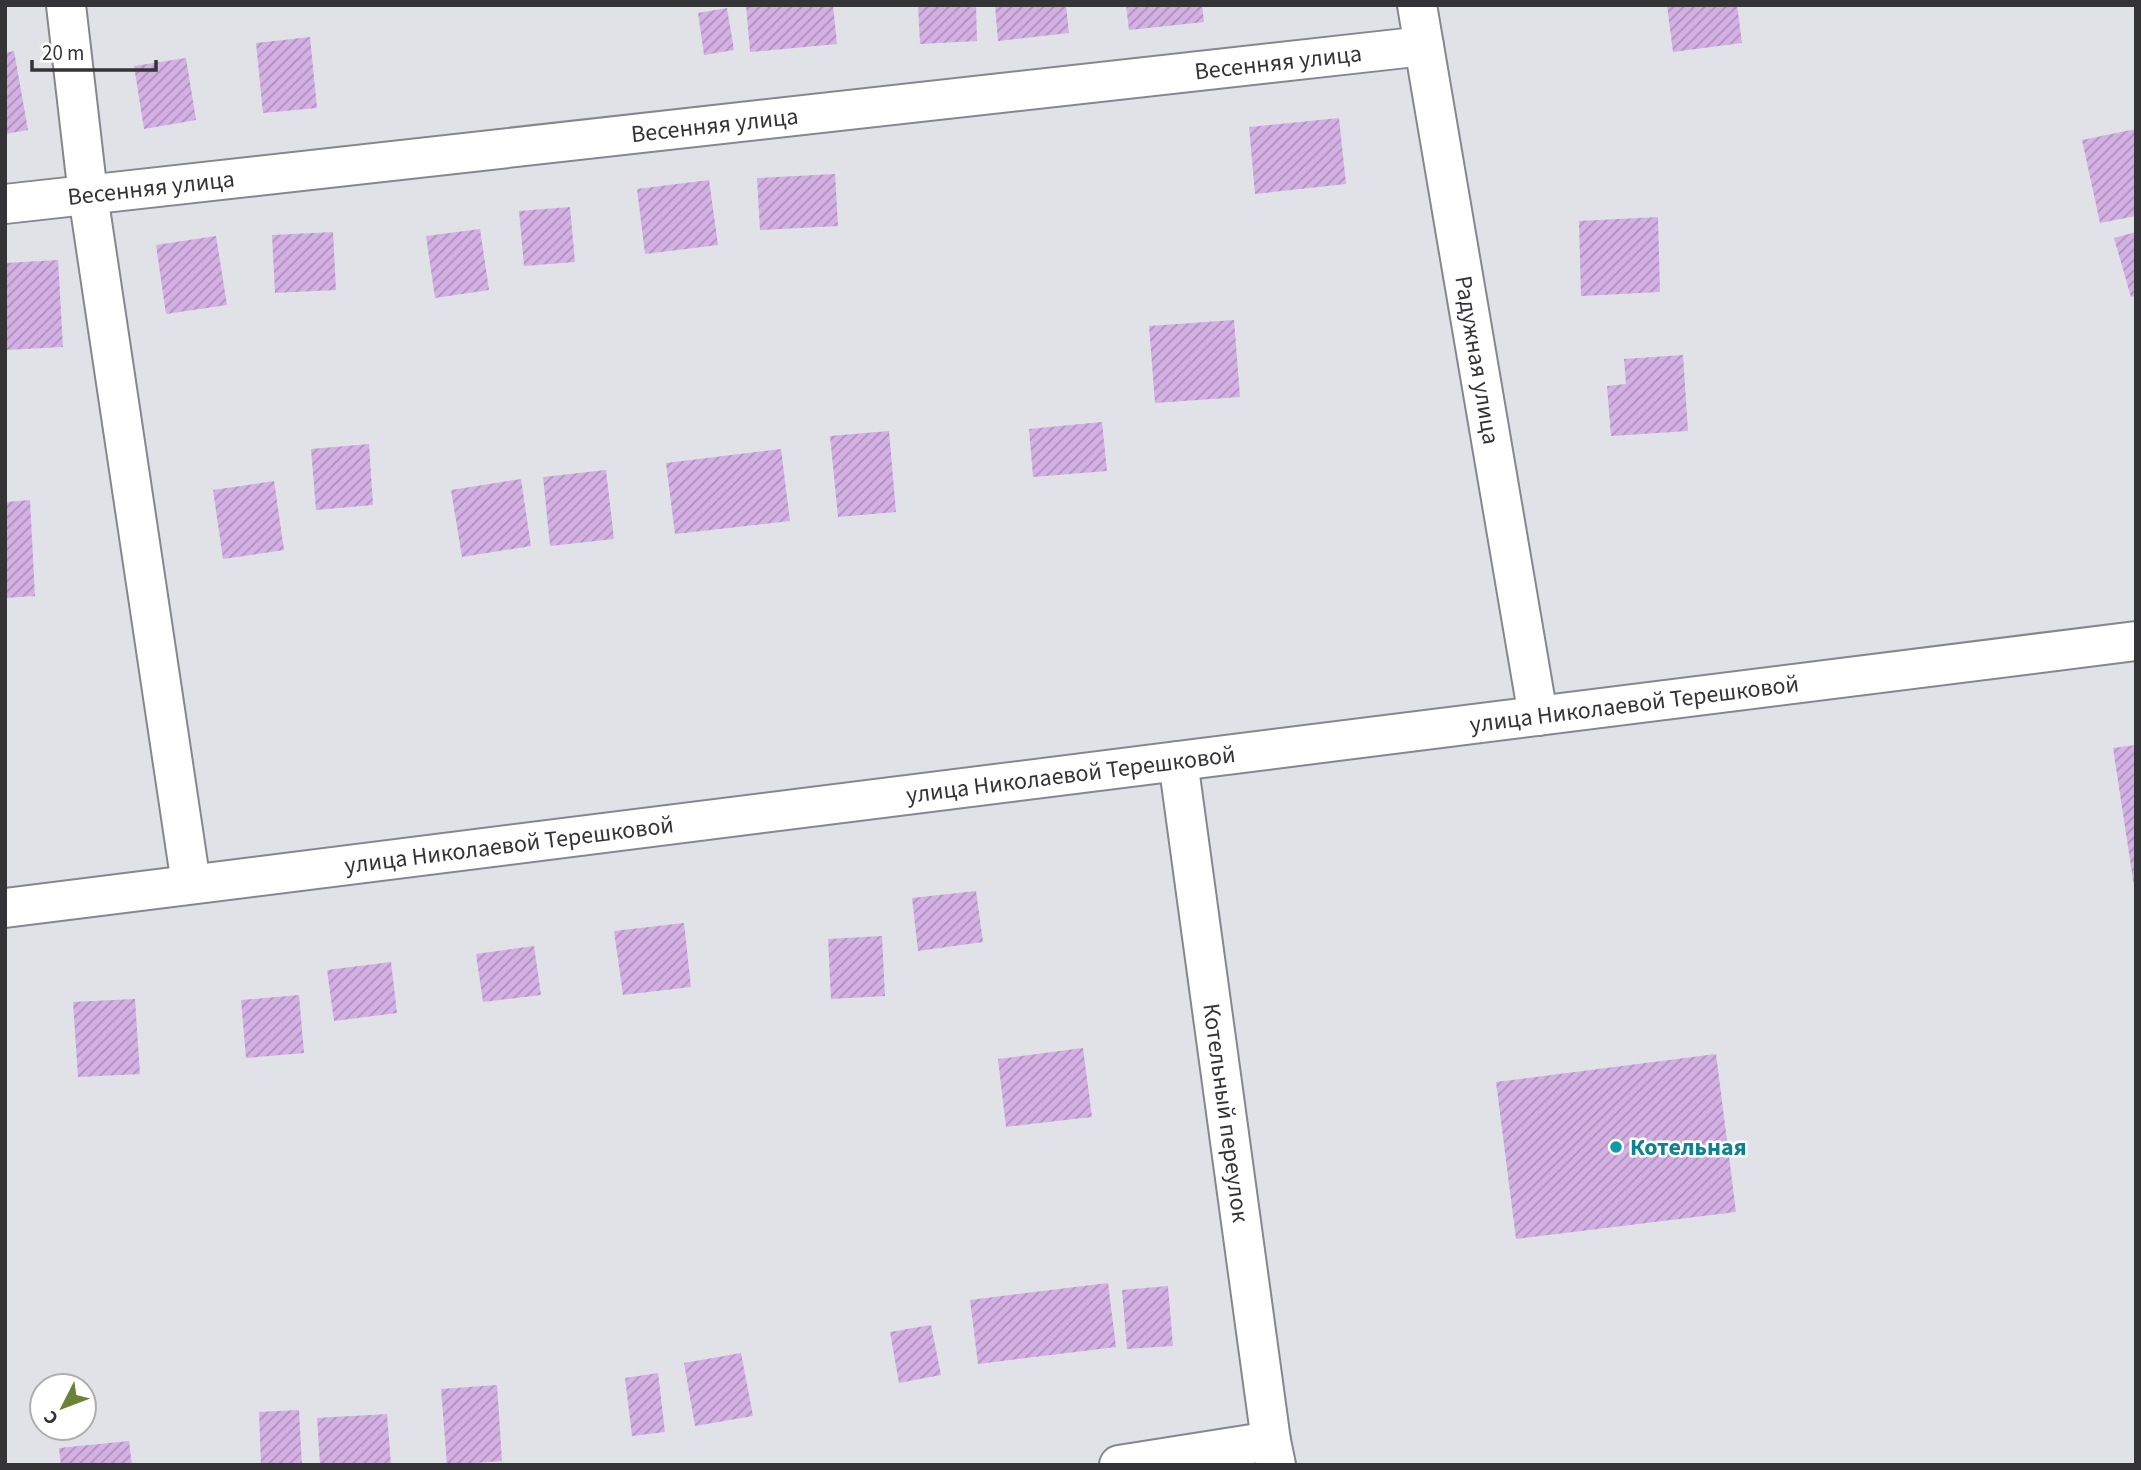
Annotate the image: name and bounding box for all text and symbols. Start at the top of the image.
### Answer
scale bar [32,28,156,72]
street label: Весенняя улица [1193,36,1364,89]
text: 20 m [42,38,84,68]
street label: Весенняя улица [629,99,800,152]
street label: Весенняя улица [66,162,237,215]
street label: Радужная улица [1445,273,1508,447]
street label: улица Николаевой Терешковой [1468,666,1801,742]
street label: улица Николаевой Терешковой [904,737,1237,813]
street label: улица Николаевой Терешковой [342,807,676,883]
street label: Котельный переулок [1193,1001,1258,1225]
place label: Котельная [1630,1130,1747,1165]
marker: Котельная [1608,1139,1624,1155]
north arrow [28,1372,98,1442]
text: С [38,1404,65,1431]

